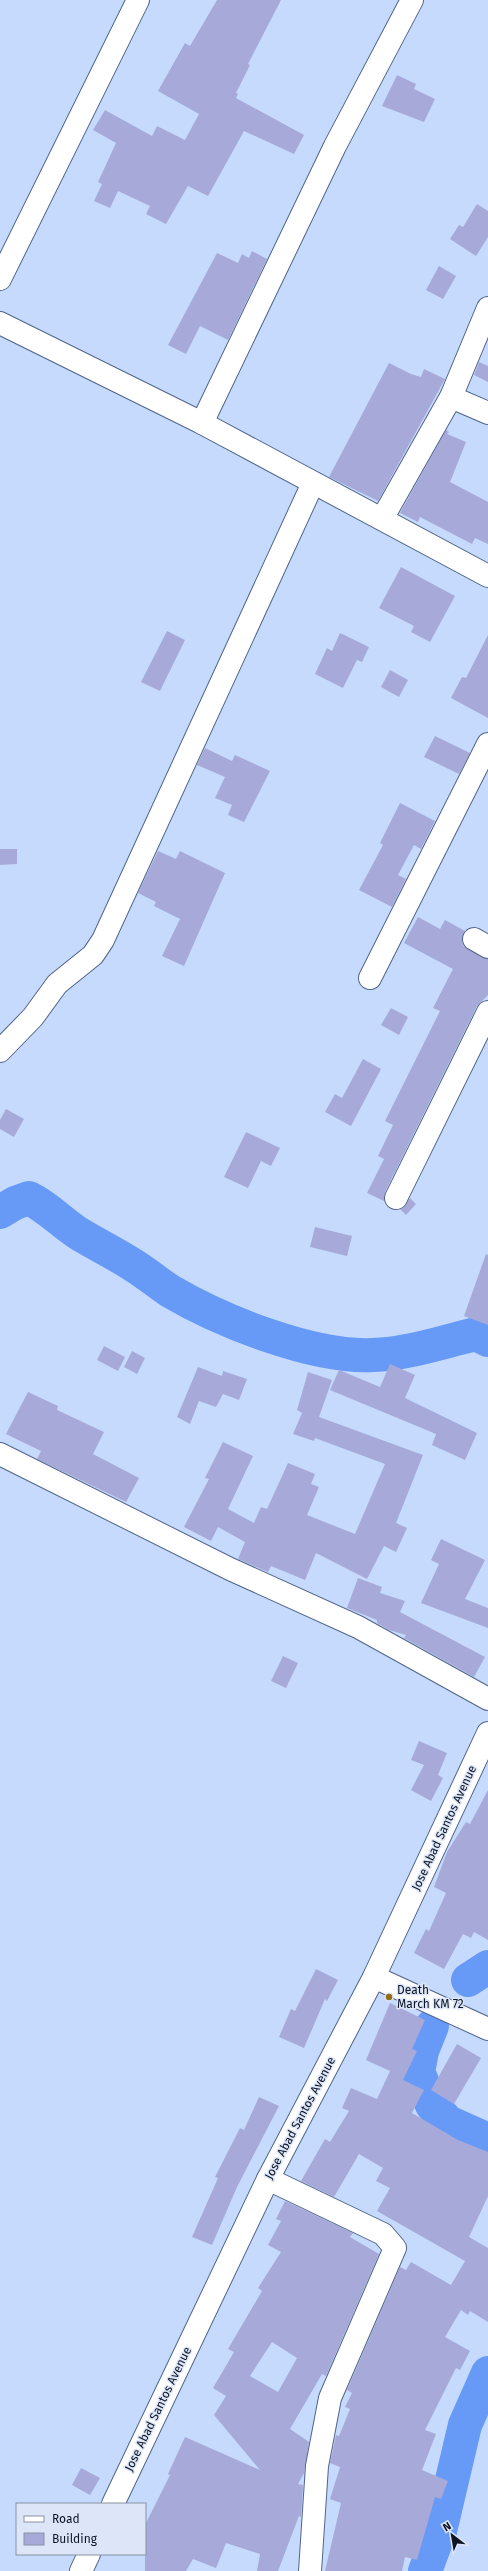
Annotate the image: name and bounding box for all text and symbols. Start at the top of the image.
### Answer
street label: Jose Abad Santos Avenue [409,1763,479,1893]
place label: Death March KM 72 [397,1983,464,2011]
marker: Death March KM 72 [384,1992,394,2002]
street label: Jose Abad Santos Avenue [262,2054,338,2182]
street label: Jose Abad Santos Avenue [122,2345,194,2473]
legend [16,2503,146,2555]
text: Road [52,2512,80,2526]
north arrow [432,2515,472,2555]
text: N [441,2519,454,2534]
text: Building [52,2532,98,2546]

